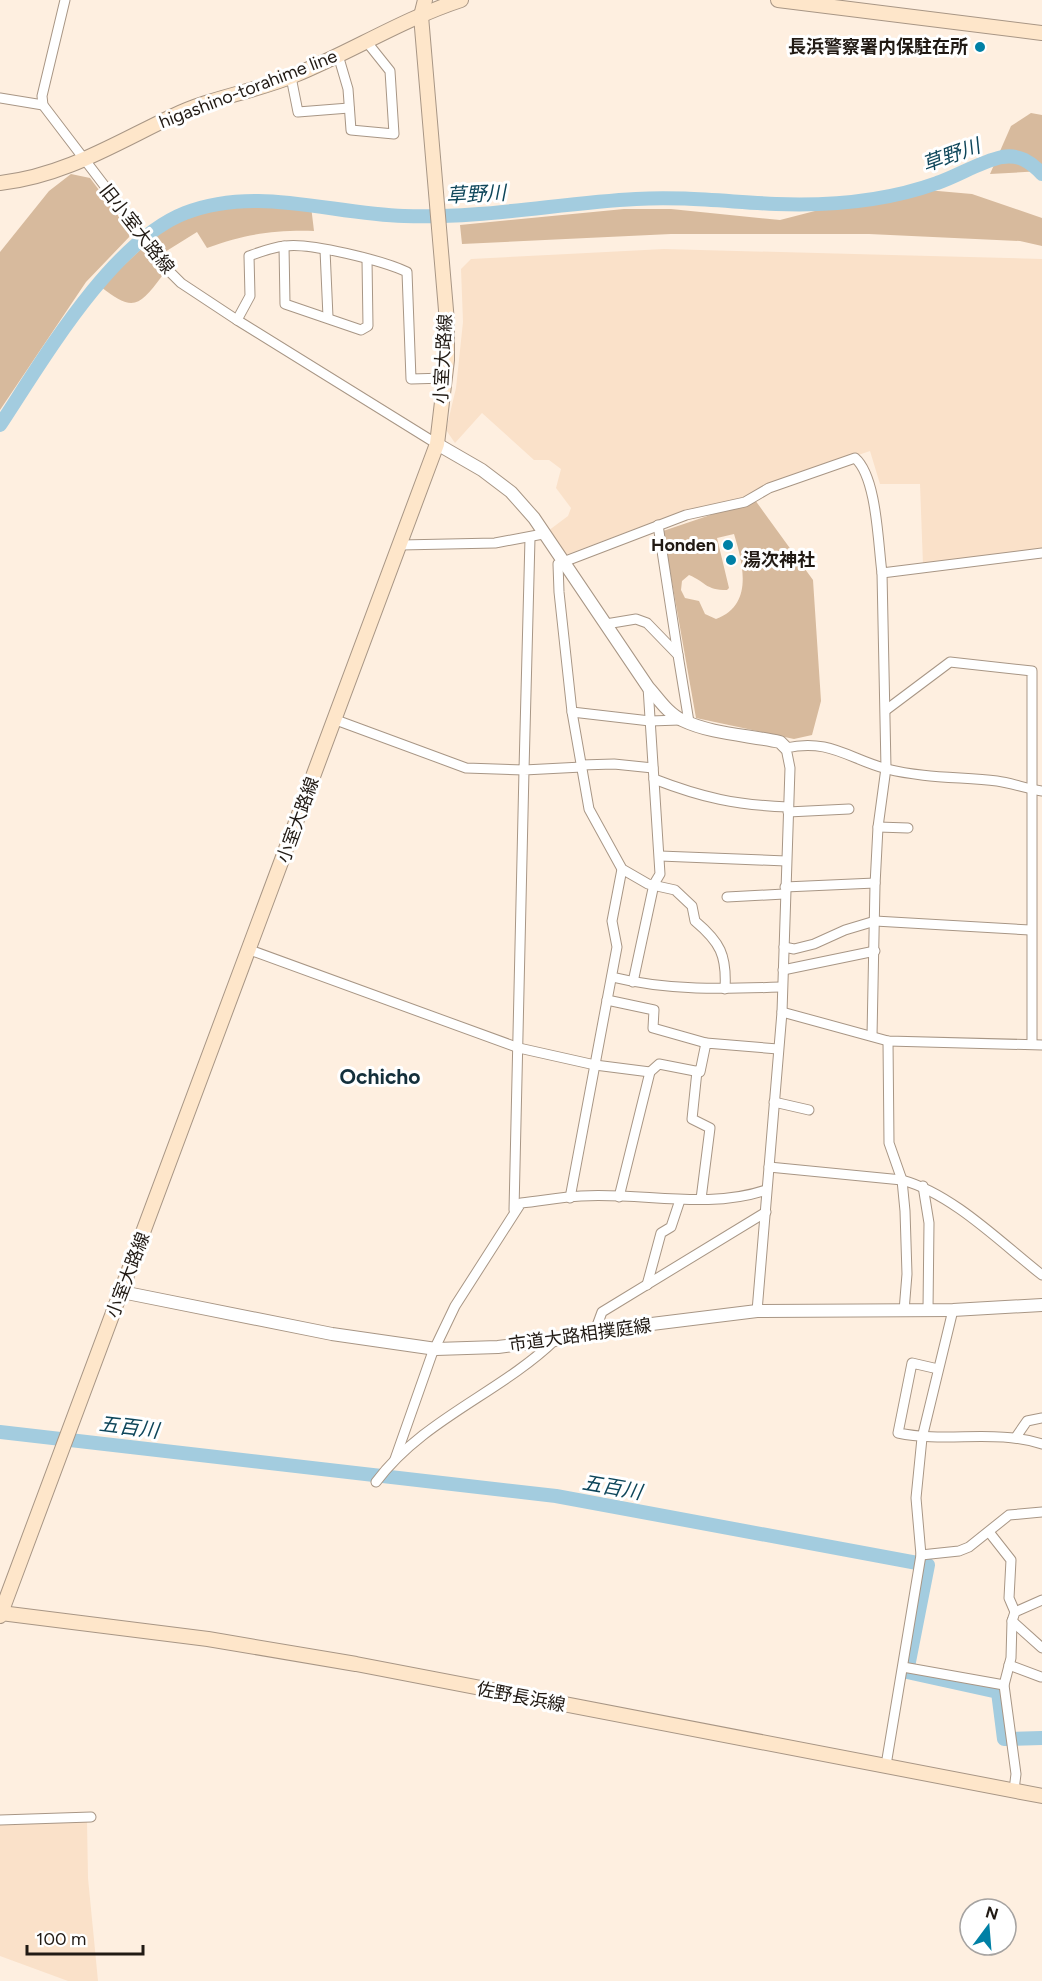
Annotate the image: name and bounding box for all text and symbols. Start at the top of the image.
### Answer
place label: 長浜警察署内保駐在所 [788,36,968,58]
marker: 長浜警察署内保駐在所 [973,40,987,54]
street label: higashino-torahime line [156,45,340,133]
water label: 草野川 [919,133,985,177]
street label: 旧小室大路線 [95,180,179,278]
water label: 草野川 [445,180,509,208]
street label: 小室大路線 [430,313,456,405]
place label: Honden [651,534,716,556]
marker: Honden [721,538,735,552]
place label: 湯次神社 [743,549,815,571]
marker: 湯次神社 [724,553,738,567]
street label: 小室大路線 [272,774,324,866]
district label: Ochicho [339,1064,421,1089]
street label: 小室大路線 [102,1229,154,1321]
street label: 市道大路相撲庭線 [507,1314,653,1356]
water label: 五百川 [98,1411,162,1443]
water label: 五百川 [580,1470,646,1504]
street label: 佐野長浜線 [475,1678,567,1716]
north arrow [958,1897,1018,1957]
text: N [983,1902,1001,1924]
scale bar [27,1918,142,1956]
text: 100 m [36,1928,86,1950]

